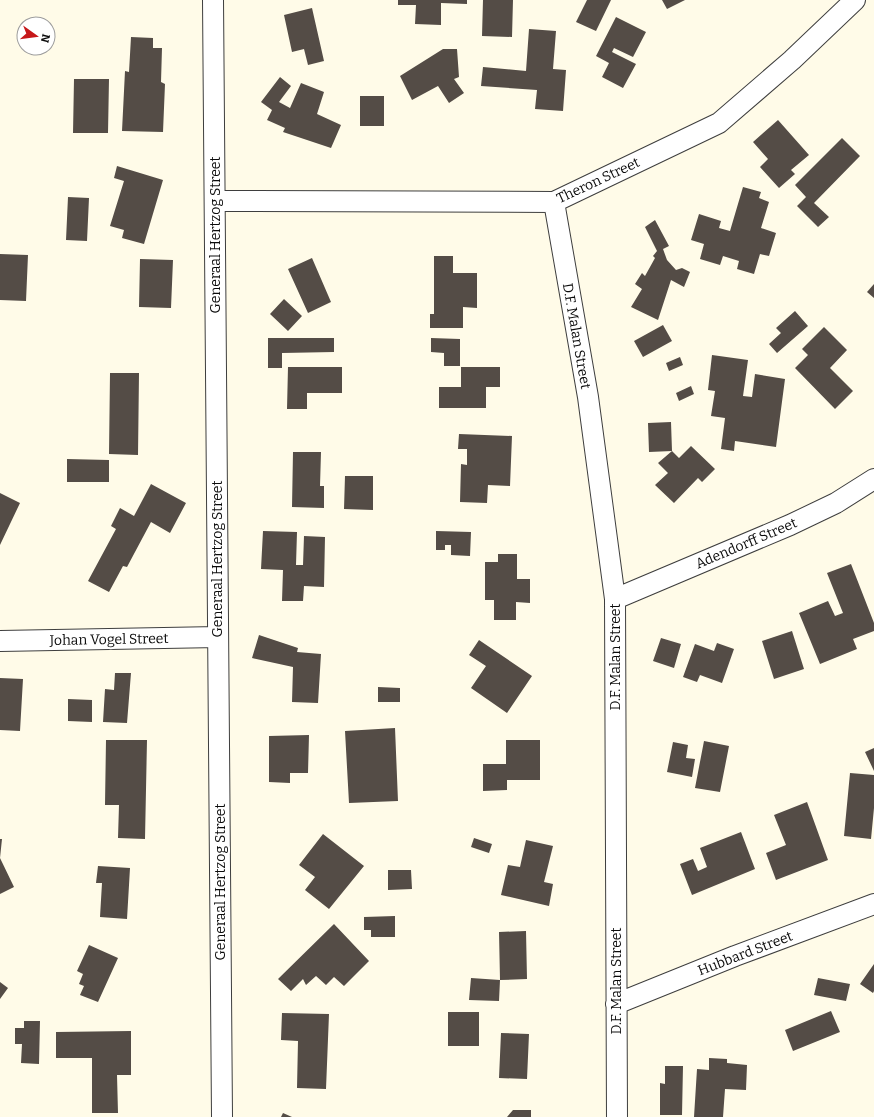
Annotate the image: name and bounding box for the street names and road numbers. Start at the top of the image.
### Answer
street label: Theron Street [554,154,642,207]
street label: Generaal Hertzog Street [207,156,224,314]
street label: D.F. Malan Street [559,282,594,390]
street label: Generaal Hertzog Street [209,480,226,638]
street label: Adendorff Street [693,514,800,573]
street label: D.F. Malan Street [607,603,624,711]
street label: Johan Vogel Street [48,630,169,649]
street label: Generaal Hertzog Street [212,803,229,961]
street label: D.F. Malan Street [608,927,625,1035]
street label: Hubbard Street [695,928,795,979]

